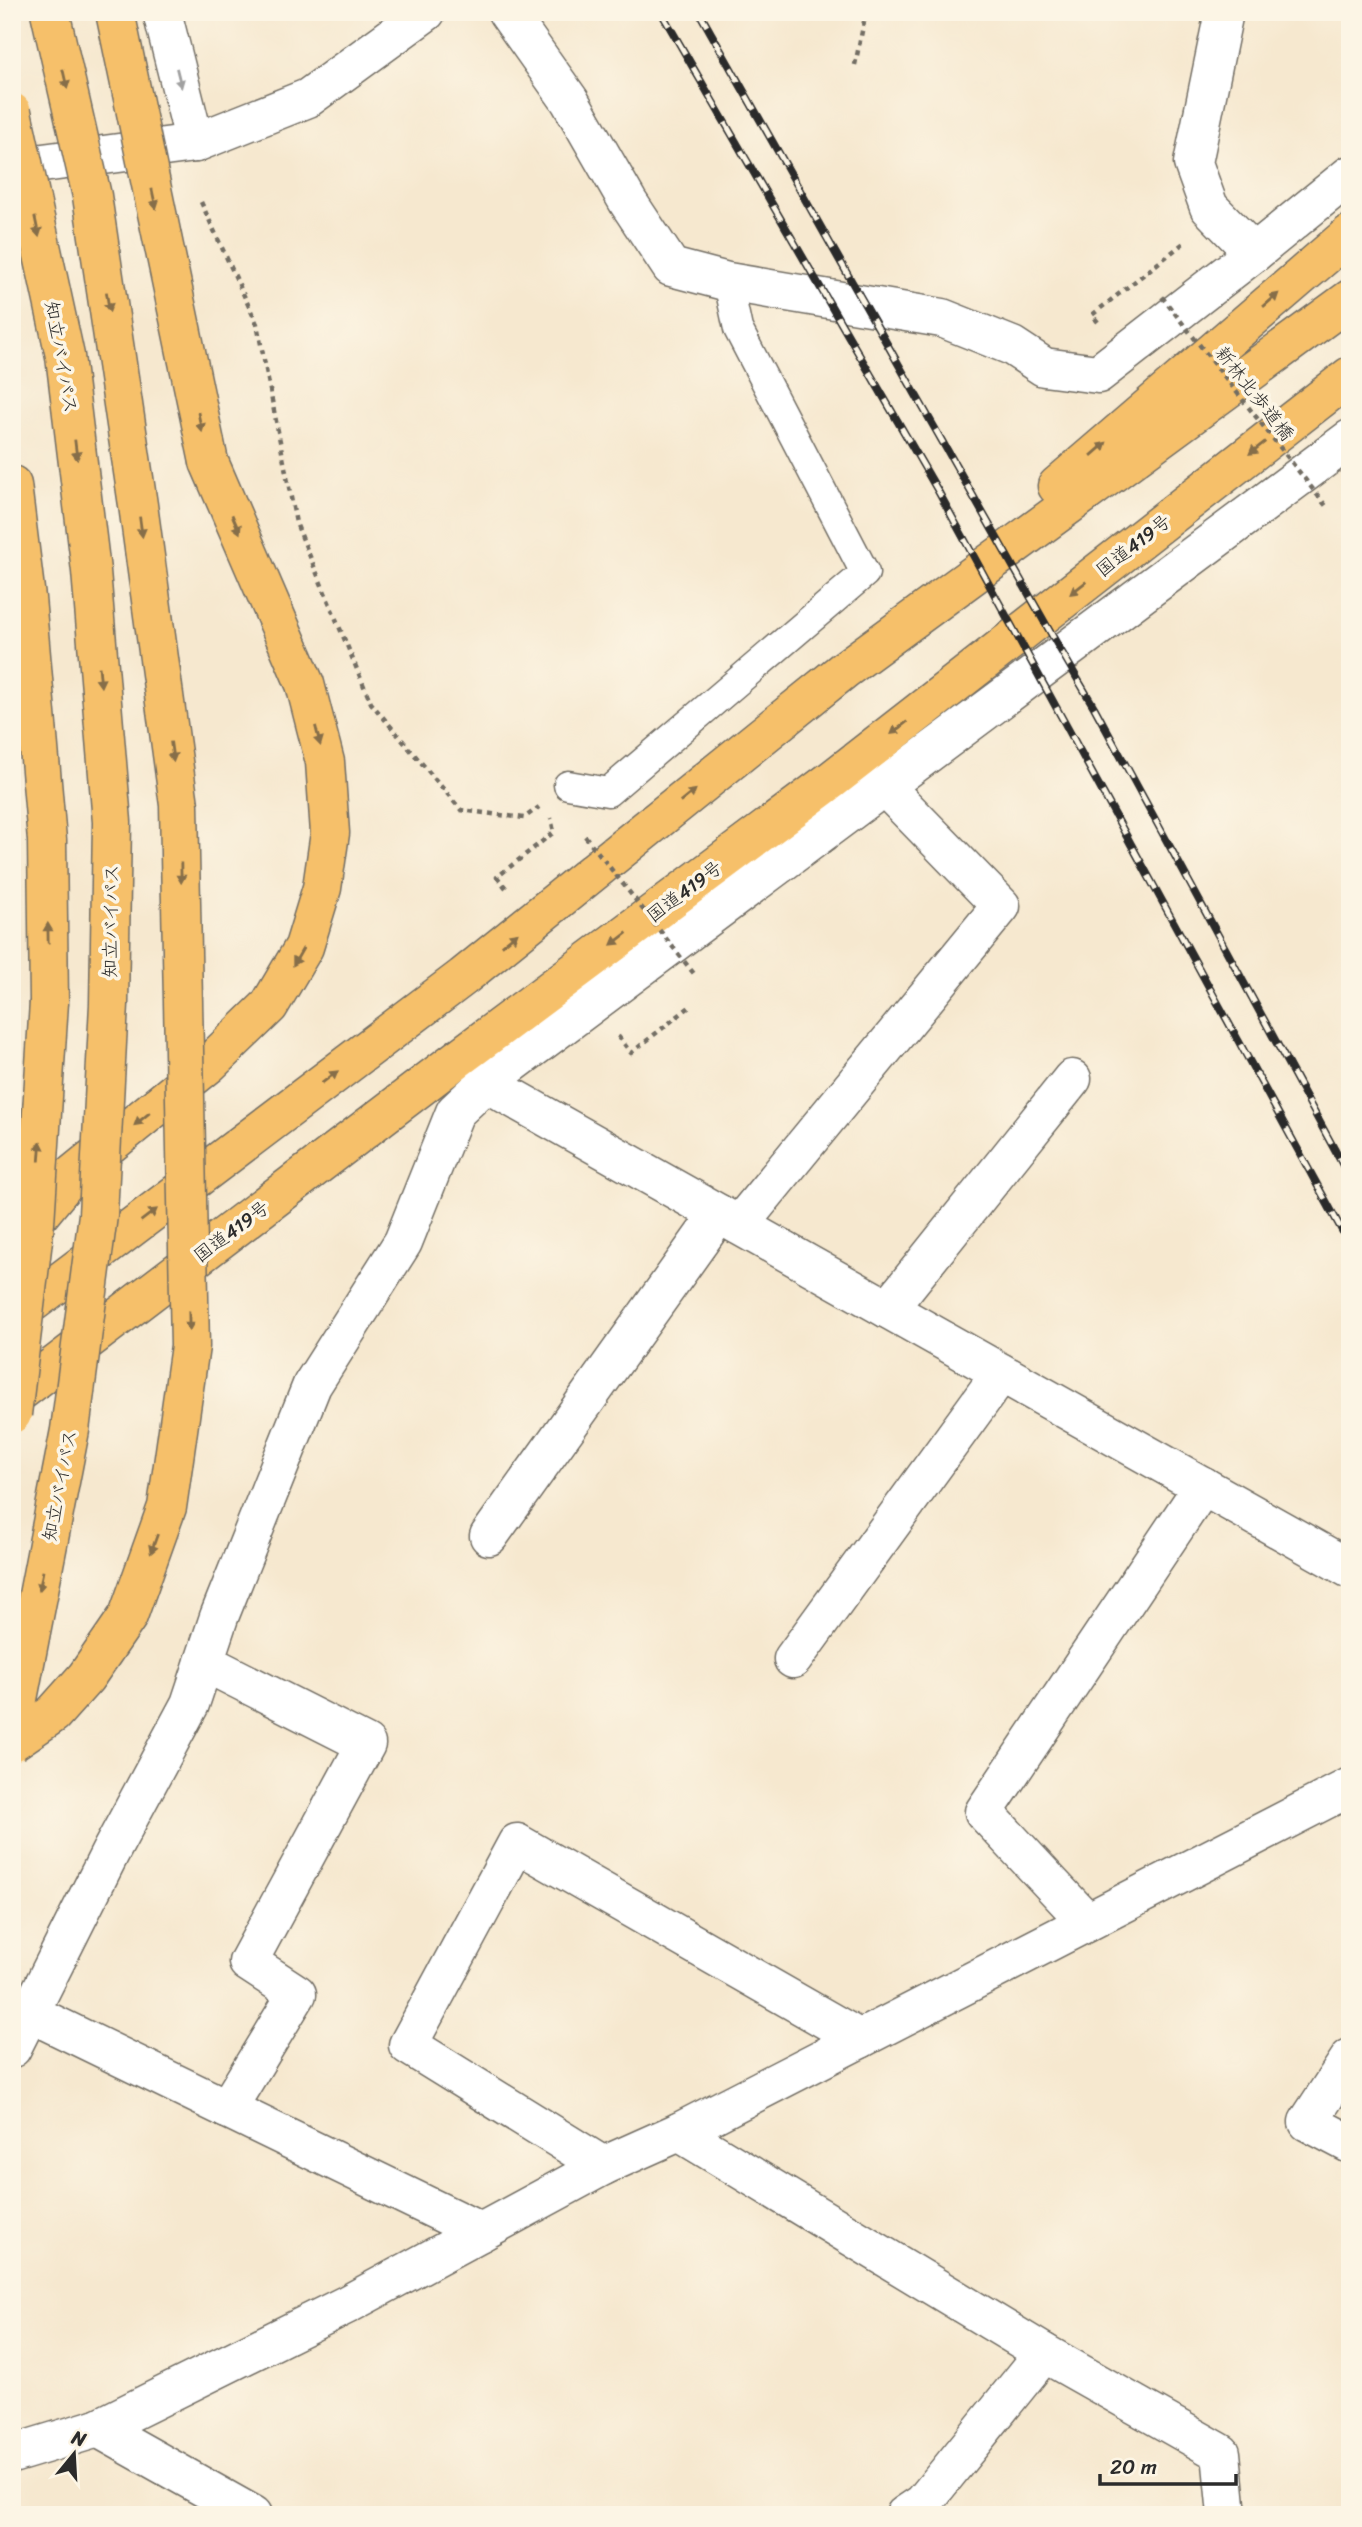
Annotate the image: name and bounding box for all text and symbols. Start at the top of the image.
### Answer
one-way arrow [174,67,185,89]
one-way arrow [60,68,71,90]
one-way arrow [148,188,159,210]
one-way arrow [32,216,43,238]
one-way arrow [103,291,114,313]
one-way arrow [1262,292,1280,308]
street label: 知立バイパス [35,298,88,416]
street label: 新林北歩道橋 [1207,338,1303,448]
one-way arrow [195,411,206,433]
one-way arrow [71,440,82,462]
one-way arrow [1090,441,1108,457]
one-way arrow [1249,441,1267,456]
street label: 国道419号 [1088,505,1178,586]
one-way arrow [230,514,241,535]
one-way arrow [136,516,147,538]
one-way arrow [1069,581,1087,595]
one-way arrow [95,666,106,688]
one-way arrow [890,721,908,736]
one-way arrow [313,725,324,747]
one-way arrow [167,742,178,764]
one-way arrow [679,789,696,804]
street label: 国道419号 [639,852,730,931]
one-way arrow [175,862,186,884]
street label: 知立バイパス [93,864,128,978]
one-way arrow [42,922,54,944]
one-way arrow [501,931,519,946]
one-way arrow [610,931,628,945]
one-way arrow [292,948,304,967]
one-way arrow [321,1071,339,1085]
one-way arrow [133,1112,151,1127]
one-way arrow [35,1140,46,1162]
street label: 国道419号 [186,1192,277,1271]
one-way arrow [139,1207,157,1222]
one-way arrow [184,1310,195,1332]
street label: 知立バイパス [32,1426,87,1544]
one-way arrow [148,1534,159,1555]
one-way arrow [35,1570,46,1592]
north arrow [38,2418,108,2488]
text: N [67,2420,91,2456]
scale bar [1100,2443,1236,2487]
text: 20 m [1110,2448,1157,2486]

